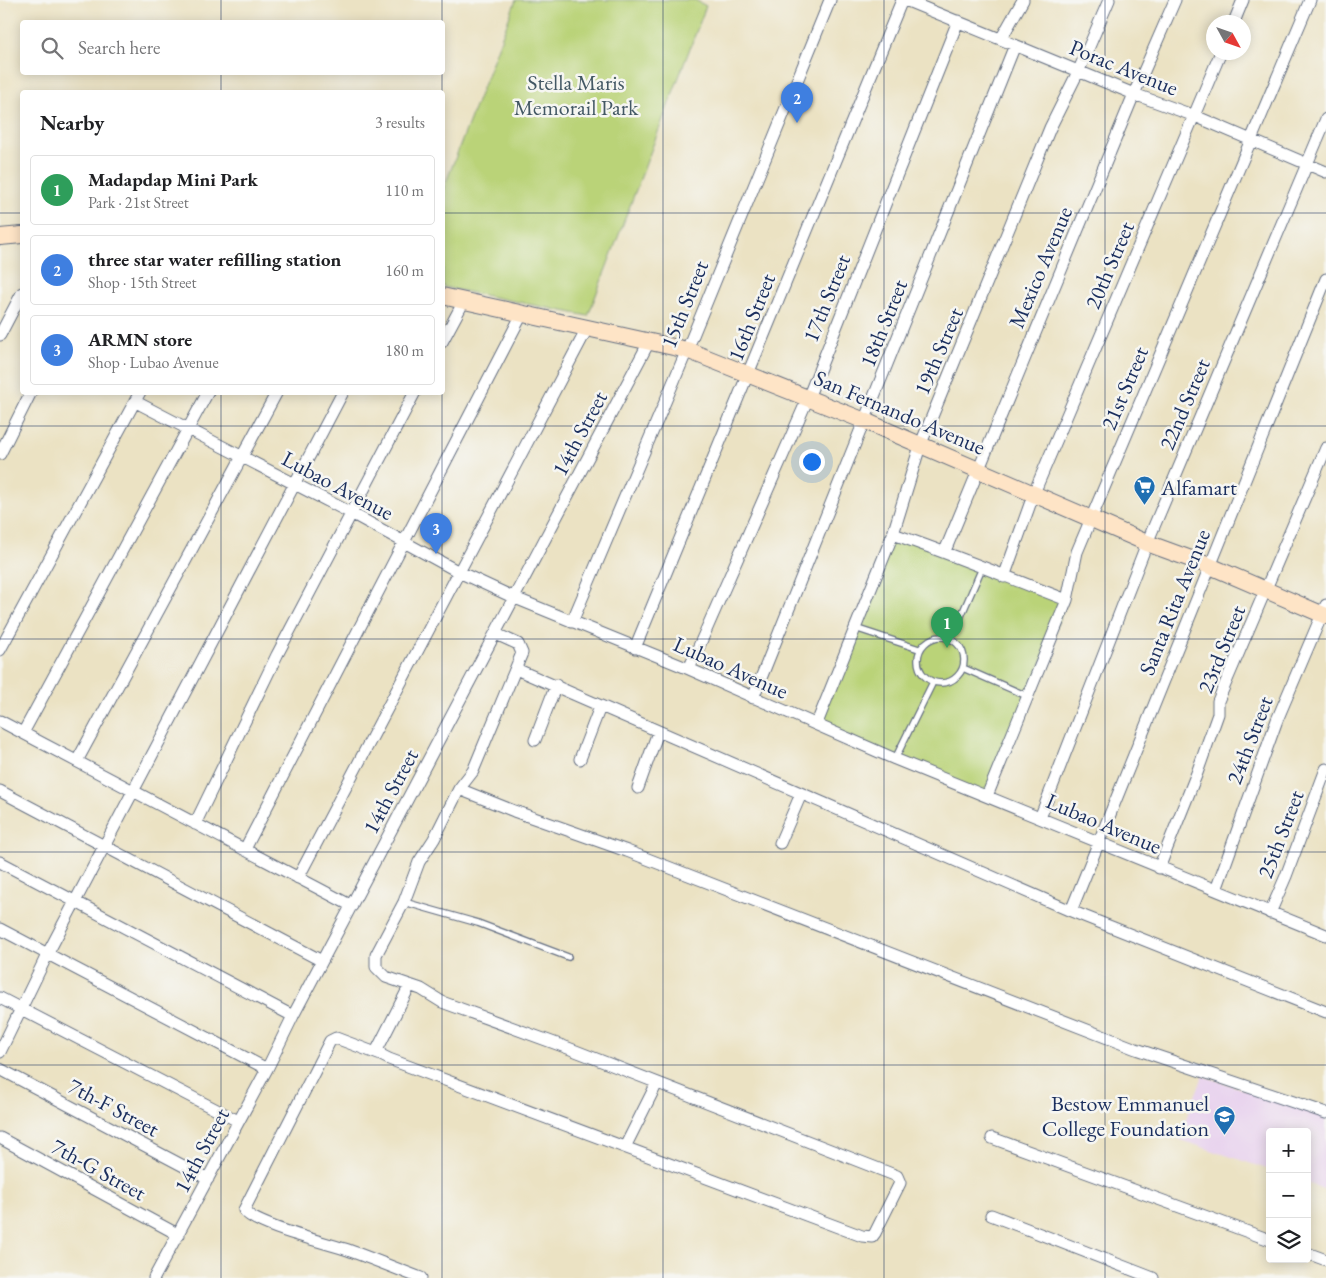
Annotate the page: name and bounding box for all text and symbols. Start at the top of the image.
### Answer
north arrow [1206,15,1251,60]
search box [20,20,445,75]
street label: Porac Avenue [1065,33,1183,103]
icon: search [38,34,66,62]
text: Search here [78,35,160,60]
park label: Stella Maris Memorail Park [514,68,639,122]
pin: 2 [781,82,813,123]
text: Nearby [40,109,104,136]
text: 3 results [375,112,425,133]
text: Madapdap Mini Park [88,167,258,192]
text: 1 [53,180,61,201]
text: 110 m [385,180,424,201]
text: Park · 21st Street [88,192,189,213]
street label: Mexico Avenue [1002,202,1079,332]
street label: 20th Street [1078,217,1141,313]
text: three star water refilling station [88,247,341,272]
street label: 17th Street [796,250,857,346]
street label: 15th Street [654,256,715,352]
text: 2 [53,260,61,281]
text: 160 m [385,260,424,281]
street label: 16th Street [721,269,782,365]
text: Shop · 15th Street [88,272,196,293]
street label: 18th Street [853,275,914,371]
street label: 19th Street [907,303,970,399]
text: ARMN store [88,327,192,352]
text: 3 [53,340,61,361]
text: 180 m [385,340,424,361]
street label: 21st Street [1094,342,1155,434]
text: Shop · Lubao Avenue [88,352,219,373]
street label: 22nd Street [1152,354,1217,454]
street label: San Fernando Avenue [810,363,990,462]
street label: 14th Street [545,386,614,481]
street label: Lubao Avenue [277,444,399,527]
your location [799,449,825,475]
place label: Alfamart [1160,473,1237,502]
supermarket icon: Alfamart [1133,475,1157,506]
pin: 3 [420,513,452,554]
street label: Santa Rita Avenue [1132,525,1217,679]
street label: 23rd Street [1191,601,1252,697]
pin: 1 [931,607,963,648]
street label: Lubao Avenue [669,629,793,706]
street label: 24th Street [1219,692,1280,788]
street label: 14th Street [356,744,425,839]
street label: Lubao Avenue [1042,786,1166,861]
street label: 25th Street [1250,786,1311,882]
street label: 7th-F Street [63,1071,164,1143]
place label: Bestow Emmanuel College Foundation [1042,1089,1209,1143]
street label: 14th Street [167,1103,236,1198]
school or university icon: Bestow Emmanuel College Foundation [1213,1104,1237,1135]
map controls [1266,1128,1311,1263]
button: + [1266,1128,1311,1173]
street label: 7th-G Street [46,1132,151,1207]
button: − [1266,1173,1311,1218]
button: layers [1266,1218,1311,1263]

